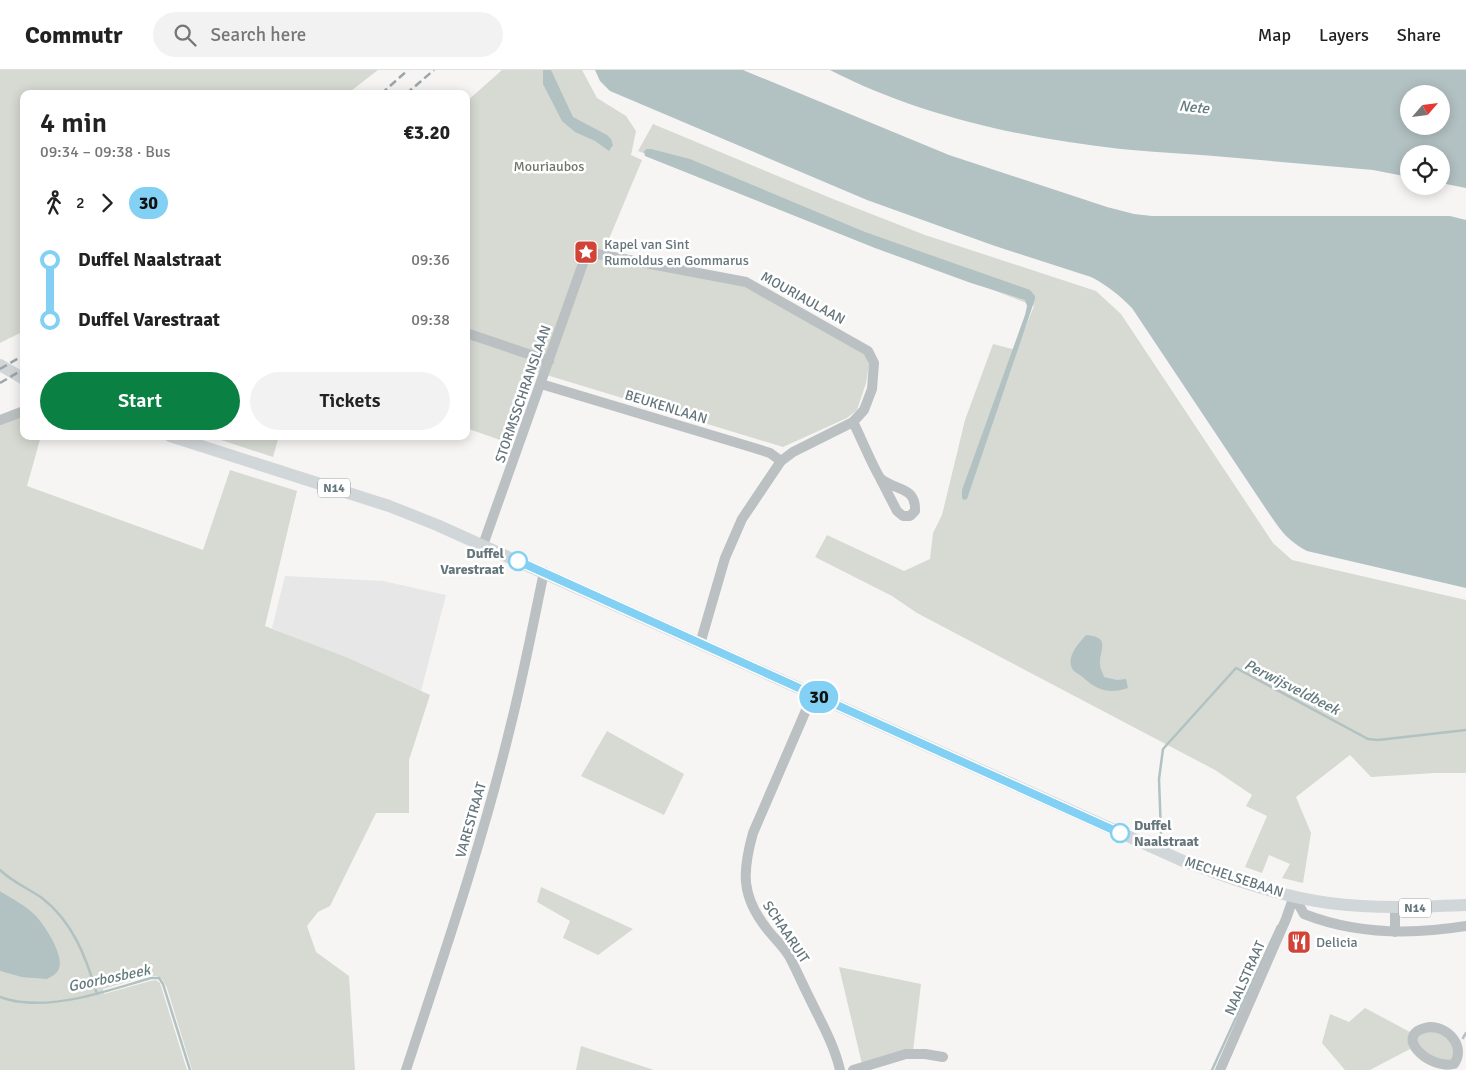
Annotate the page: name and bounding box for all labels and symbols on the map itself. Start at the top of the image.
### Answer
north arrow [1400,85,1450,135]
water label: Nete [1178,96,1211,118]
park label: Mouriaubos [514,158,584,175]
place label: Kapel van Sint Rumoldus en Gommarus [604,236,749,269]
place icon: Kapel van Sint Rumoldus en Gommarus [573,239,599,265]
street label: MOURIAULAAN [758,268,848,328]
street label: STORMSSCHRANSLAAN [491,323,555,465]
street label: BEUKENLAAN [623,386,709,428]
road number: N14 [318,478,350,498]
place label: Duffel Varestraat [440,545,505,578]
marker: Duffel Varestraat [508,551,528,571]
water label: Perwijsveldbeek [1242,655,1344,719]
line badge: 30 [796,681,842,713]
street label: VARESTRAAT [452,780,490,860]
place label: Duffel Naalstraat [1134,817,1200,850]
marker: Duffel Naalstraat [1110,823,1130,843]
street label: MECHELSEBAAN [1182,853,1286,901]
street label: SCHAARUIT [759,898,813,966]
road number: N14 [1399,898,1431,918]
restaurant icon: Delicia [1286,929,1312,955]
place label: Delicia [1316,934,1358,951]
street label: NAALSTRAAT [1221,938,1269,1018]
water label: Goorbosbeek [66,960,153,995]

